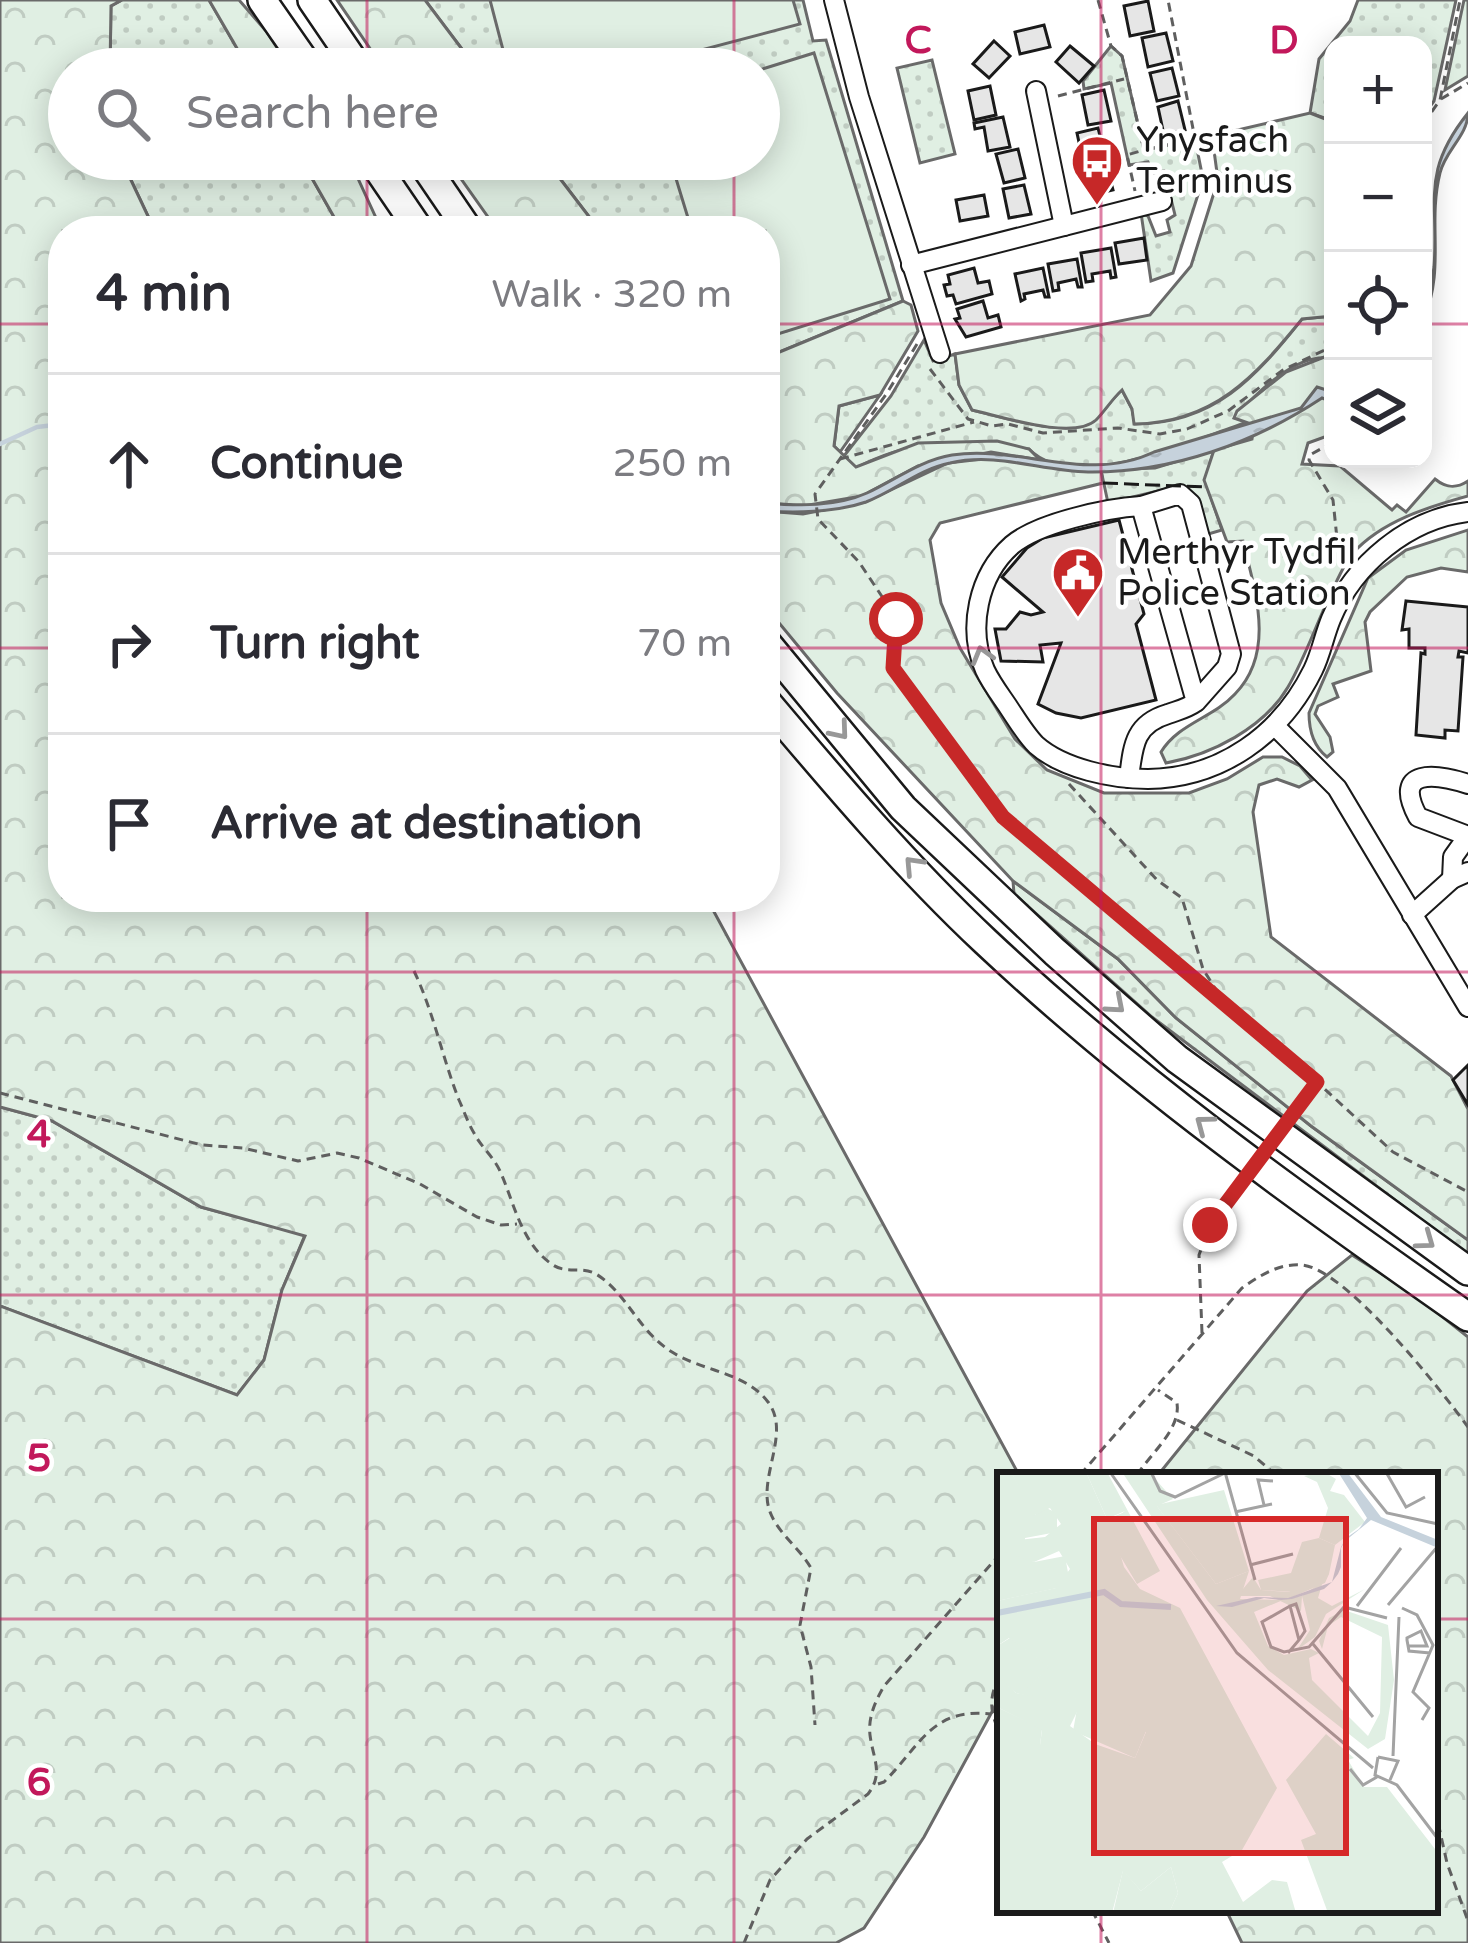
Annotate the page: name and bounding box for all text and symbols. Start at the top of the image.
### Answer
text: C [904,17,932,64]
text: D [1269,17,1299,64]
map controls [1324,36,1432,468]
button: + [1324,36,1432,144]
search box [48,48,780,180]
icon: search [90,81,156,147]
text: Search here [186,87,439,141]
place label: Ynysfach Terminus [1136,119,1293,203]
bus stop icon: Ynysfach Terminus [1069,133,1125,207]
button: − [1324,144,1432,252]
button: locate [1324,252,1432,360]
text: 4 min [96,263,232,325]
text: Walk · 320 m [491,271,732,318]
button: layers [1324,360,1432,468]
icon: ahead [96,431,162,497]
text: Continue [210,437,403,491]
text: 250 m [613,440,732,487]
place label: Merthyr Tydfil Police Station [1117,531,1356,615]
public building icon: Merthyr Tydfil Police Station [1050,545,1106,619]
route start [869,592,923,646]
icon: right [96,611,162,677]
text: Turn right [210,617,419,671]
text: 70 m [637,620,732,667]
one-way arrow [972,645,997,666]
one-way arrow [825,717,847,739]
icon: arrive [96,791,162,857]
text: Arrive at destination [210,797,642,851]
one-way arrow [906,857,928,879]
one-way arrow [1102,991,1124,1013]
text: 4 [27,1111,51,1158]
one-way arrow [1196,1117,1218,1138]
route end [1183,1198,1237,1252]
one-way arrow [1413,1226,1435,1248]
text: 5 [27,1435,51,1482]
inset map [997,1472,1438,1913]
text: 6 [27,1759,51,1806]

